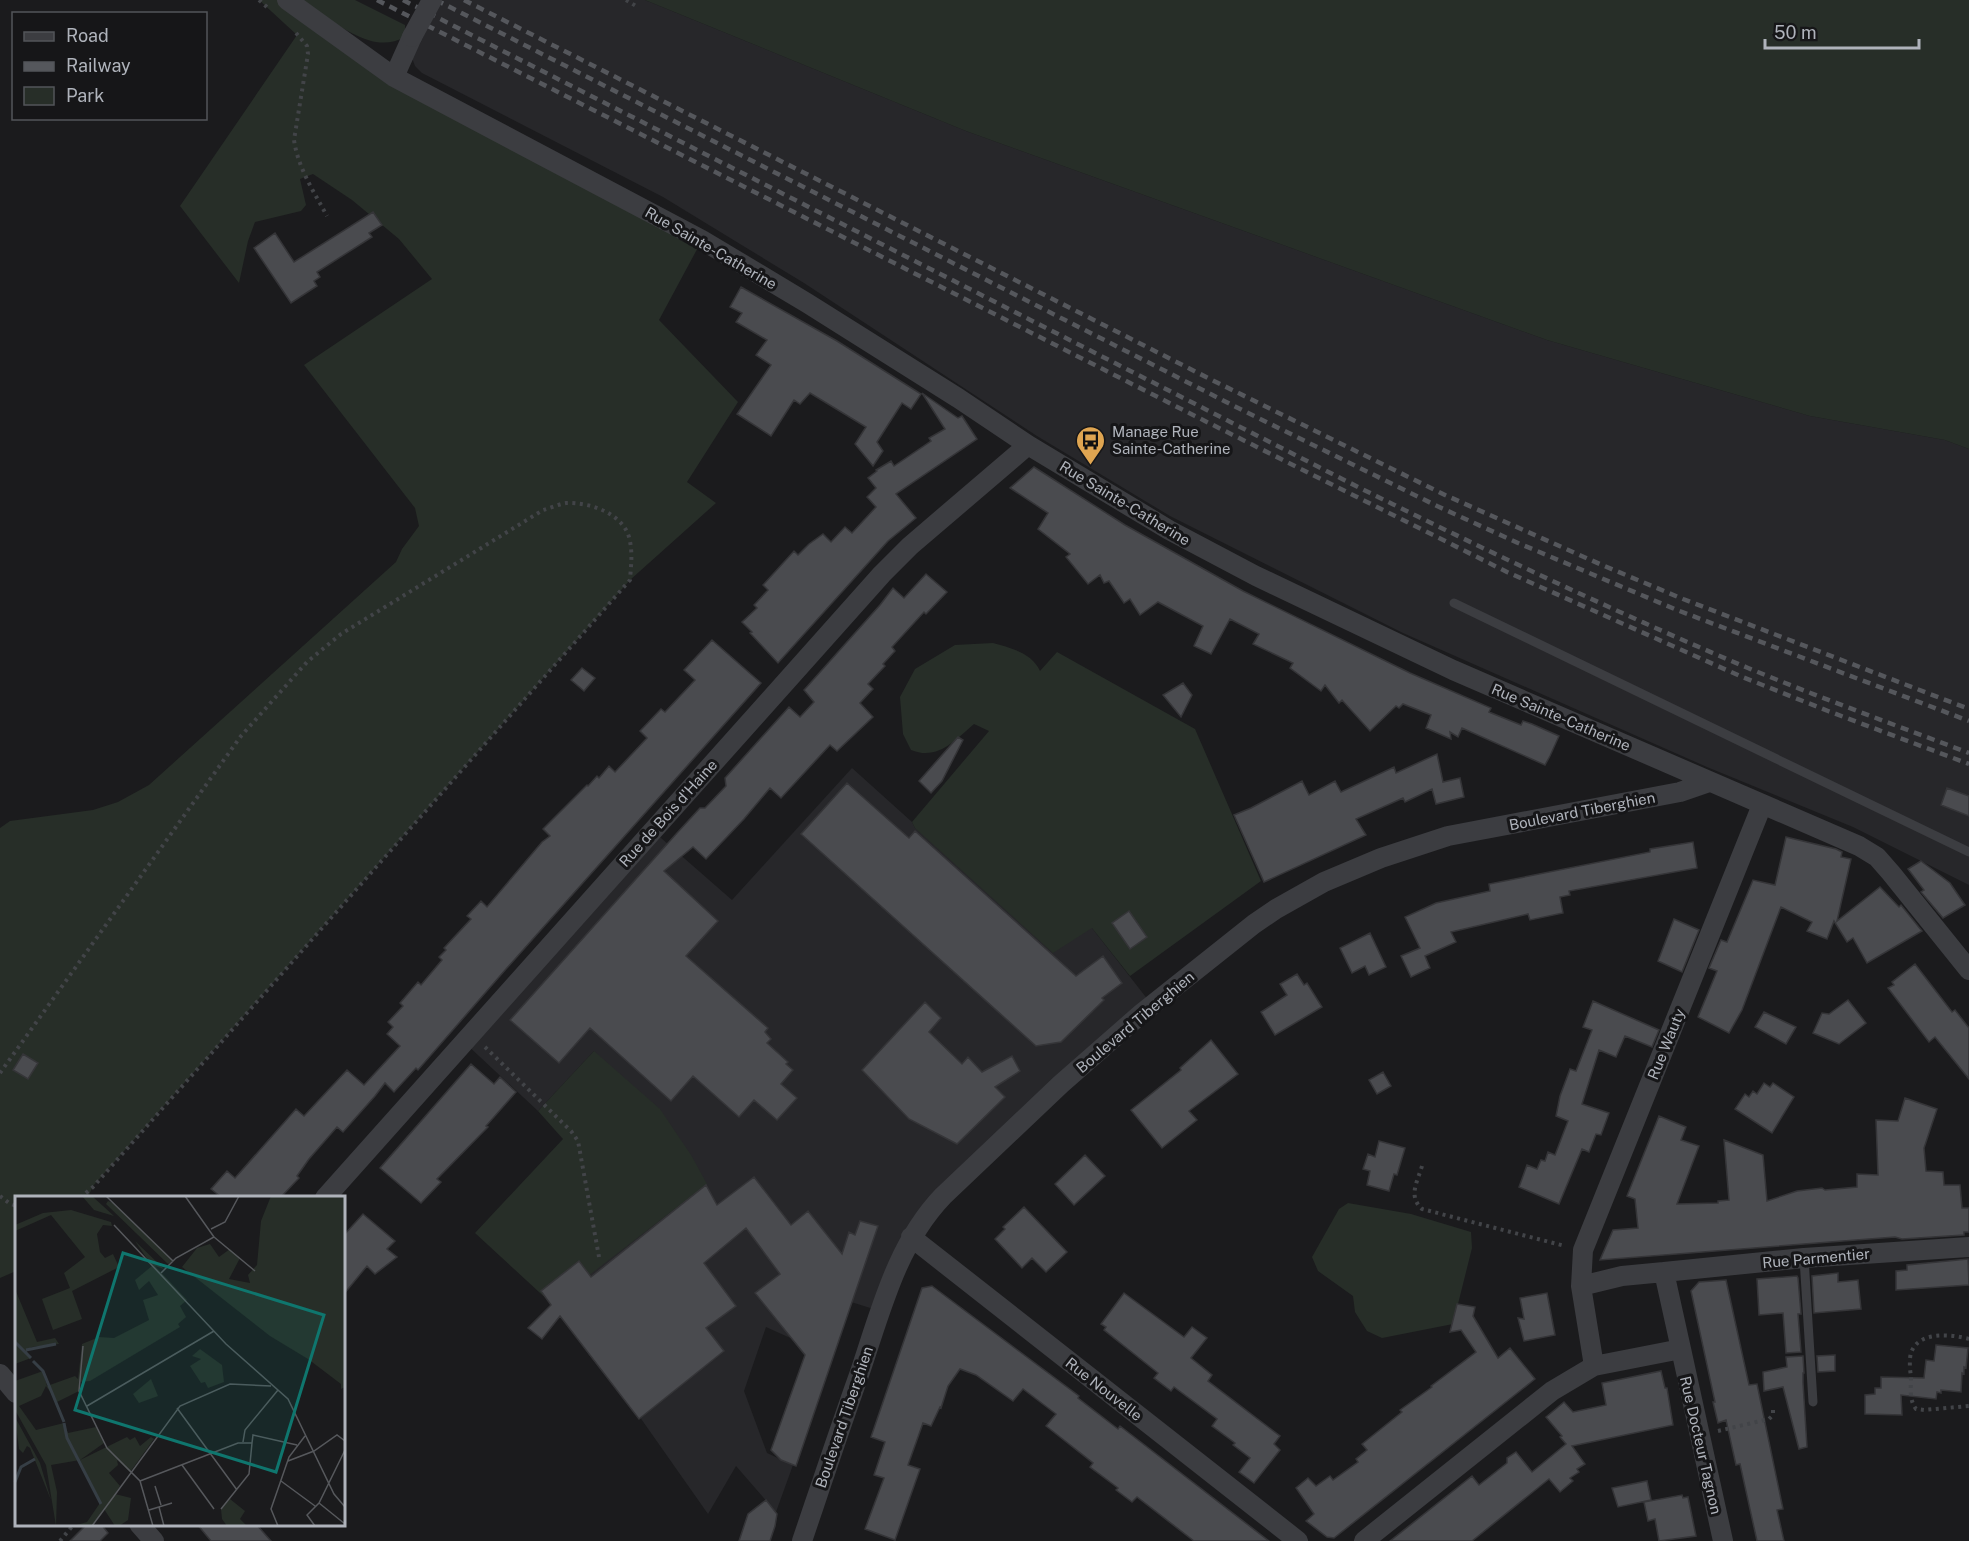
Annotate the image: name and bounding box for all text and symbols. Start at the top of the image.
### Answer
legend [12,12,207,120]
scale bar [1765,12,1920,50]
text: 50 m [1774,22,1817,43]
text: Road [66,25,109,46]
text: Railway [66,55,131,76]
text: Park [66,85,104,106]
street label: Rue Sainte-Catherine [642,203,780,293]
place label: Manage Rue Sainte-Catherine [1112,423,1230,457]
bus stop icon: Manage Rue Sainte-Catherine [1075,424,1107,466]
street label: Rue Sainte-Catherine [1057,457,1193,549]
street label: Rue Sainte-Catherine [1489,680,1633,754]
street label: Rue de Bois d'Haine [615,756,721,870]
street label: Boulevard Tiberghien [1507,788,1657,834]
street label: Boulevard Tiberghien [1073,968,1197,1076]
street label: Rue Wauty [1644,1006,1688,1082]
inset map [15,1196,345,1526]
street label: Rue Parmentier [1761,1245,1871,1271]
street label: Boulevard Tiberghien [812,1344,876,1490]
street label: Rue Nouvelle [1062,1354,1146,1424]
street label: Rue Docteur Tagnon [1677,1374,1725,1516]

